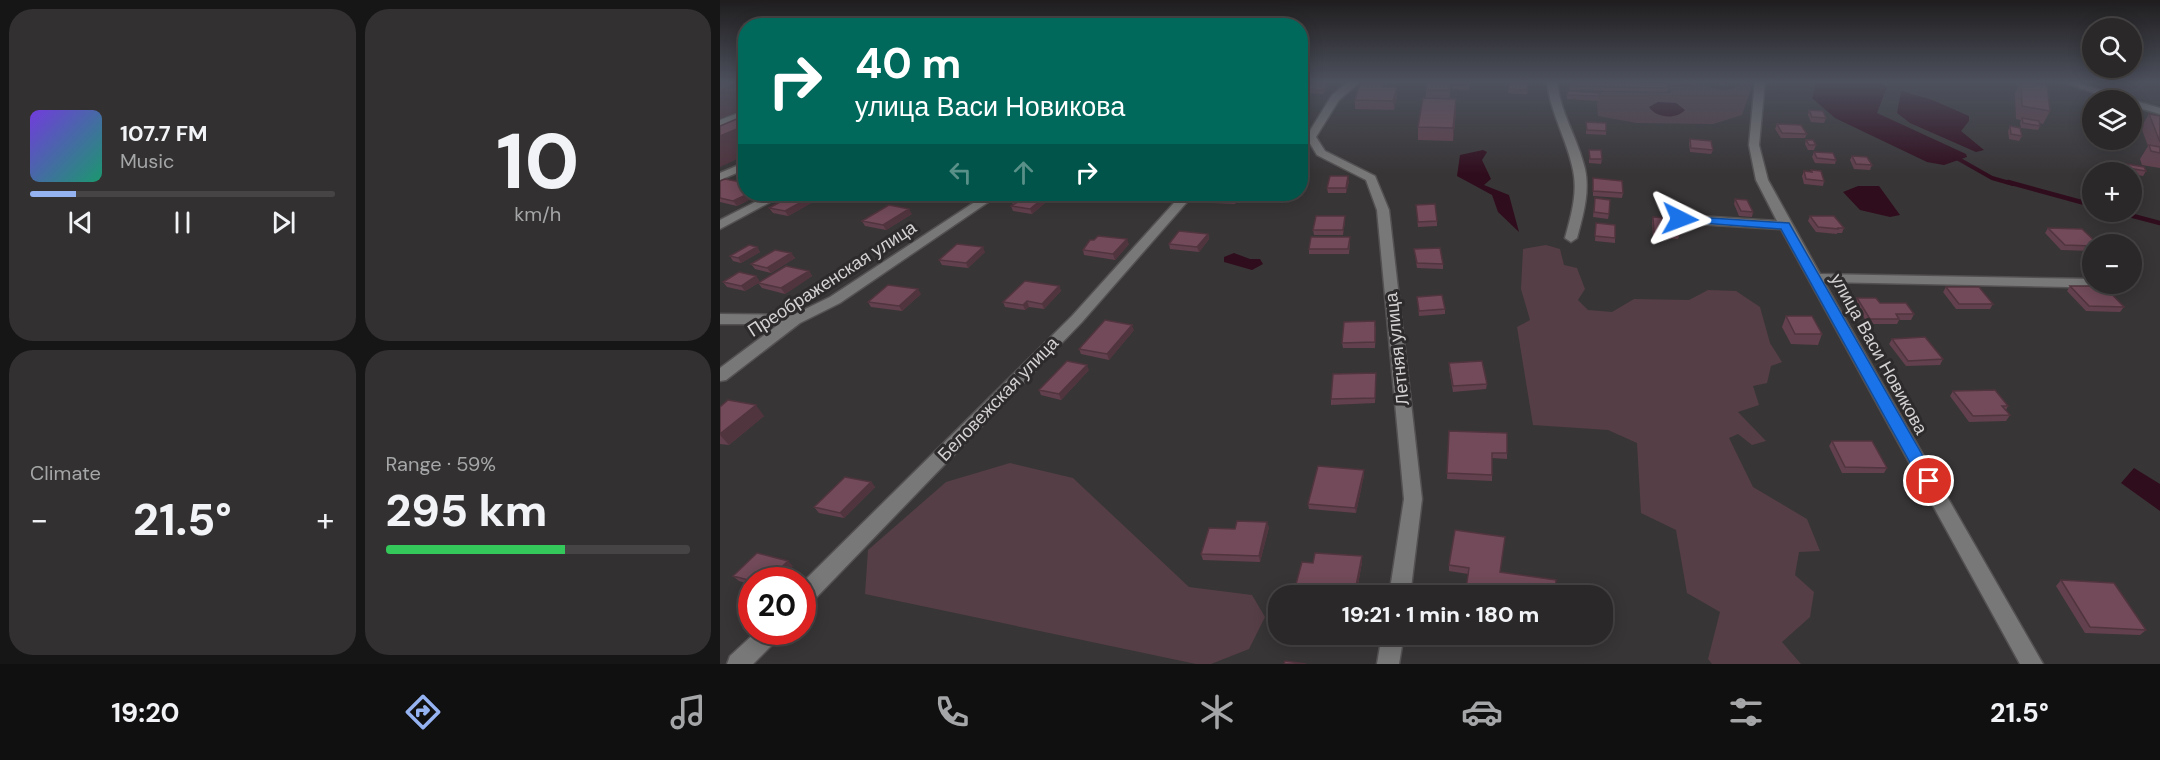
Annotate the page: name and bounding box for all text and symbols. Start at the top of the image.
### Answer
map controls [2082,18,2142,294]
button: search [2082,18,2142,78]
text: 40 m [855,36,961,91]
icon: right [756,42,834,120]
text: улица Васи Новикова [855,89,1125,124]
button: layers [2082,90,2142,150]
text: 10 [496,111,579,212]
text: 107.7 FM [120,119,207,148]
text: Music [120,148,175,174]
icon: left [944,156,977,189]
icon: ahead [1007,156,1040,189]
icon: right [1070,156,1103,189]
button: + [2082,162,2142,222]
position arrow [1648,187,1712,251]
text: km/h [514,201,561,227]
icon: previous [64,206,97,239]
icon: pause [166,206,199,239]
icon: next [267,206,300,239]
street label: Преображенская улица [743,215,922,343]
button: − [2082,234,2142,294]
street label: улица Васи Новикова [1825,269,1934,439]
street label: Летняя улица [1379,290,1415,407]
street label: Беловежская улица [932,331,1064,466]
text: Range · 59% [386,451,496,477]
pin [1903,455,1954,506]
text: Climate [30,460,101,486]
icon: arrive [1912,464,1945,497]
text: 295 km [386,481,547,540]
text: 21.5° [133,490,232,549]
text: − [30,498,48,541]
text: + [316,498,335,541]
speed limit sign: 20 [738,567,816,645]
text: 19:21 · 1 min · 180 m [1342,600,1539,629]
icon: directions [402,691,444,733]
icon: music [667,691,709,733]
icon: phone [931,691,973,733]
icon: climate [1196,691,1238,733]
icon: car [1461,691,1503,733]
icon: filters [1725,691,1767,733]
text: 19:20 [111,695,180,730]
text: 21.5° [1990,695,2049,730]

